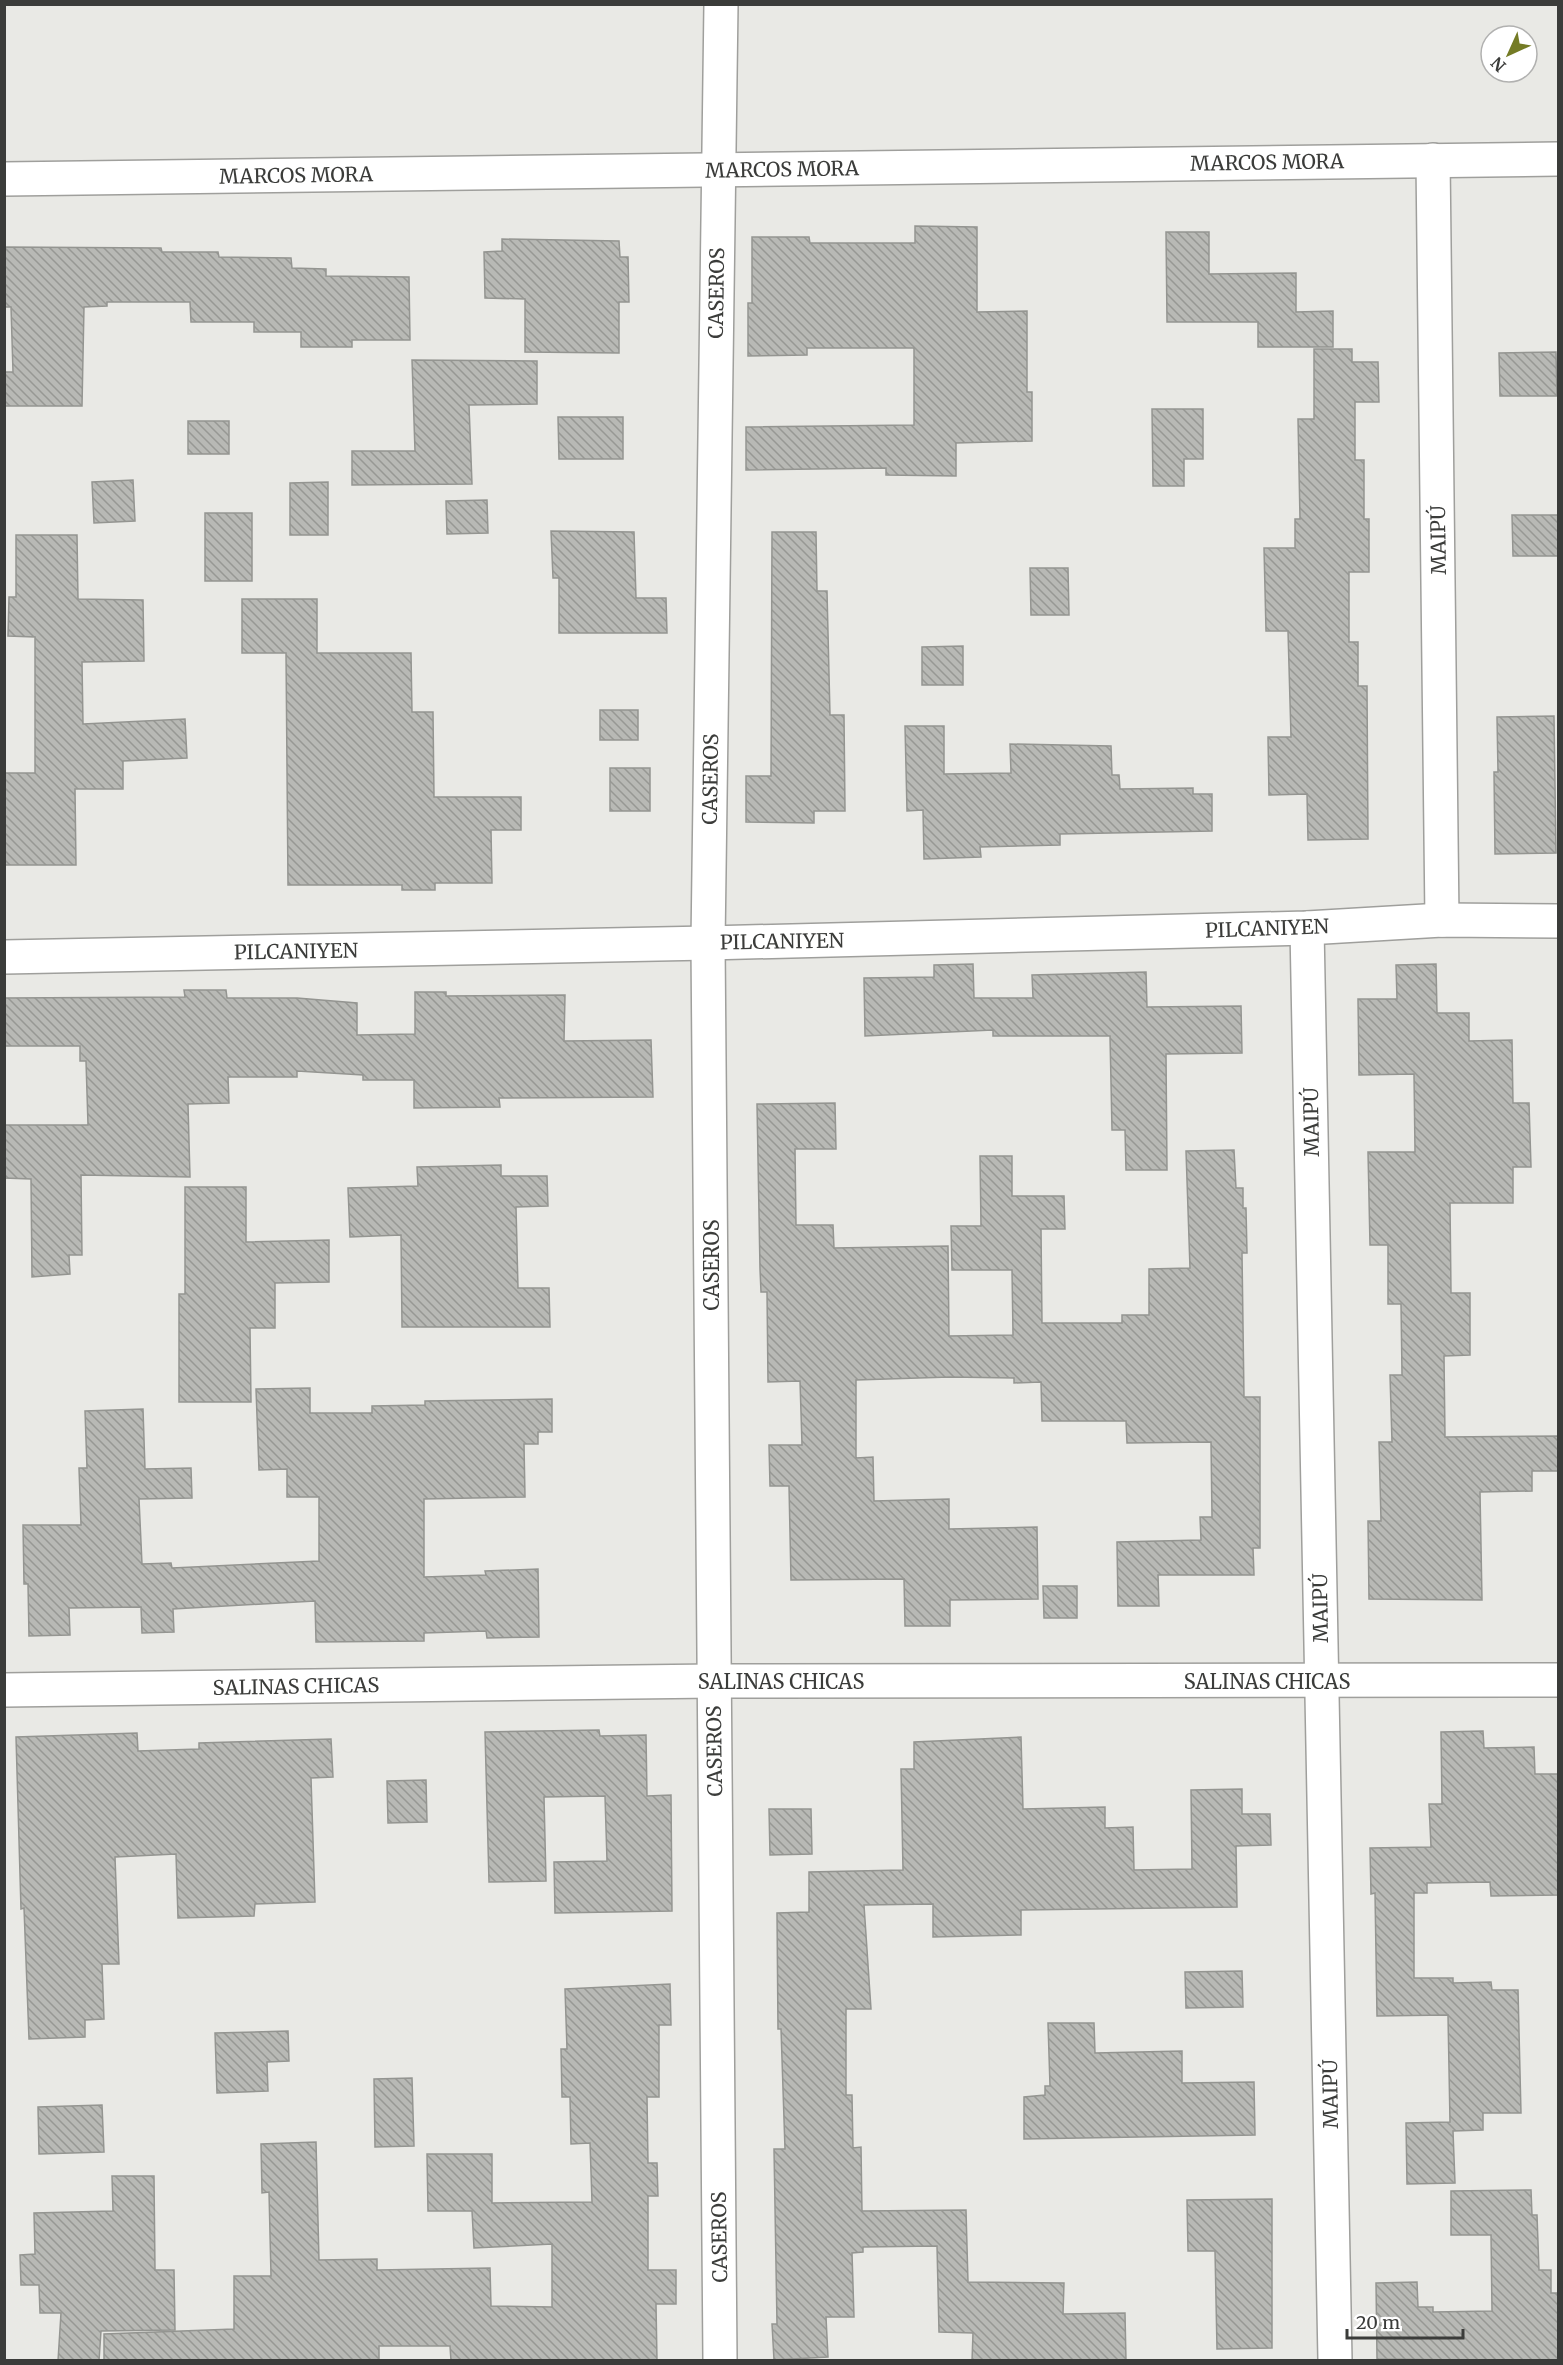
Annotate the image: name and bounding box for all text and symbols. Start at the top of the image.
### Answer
north arrow [1479,24,1539,84]
text: N [1487,53,1510,76]
street label: MARCOS MORA [1190,148,1345,176]
street label: MARCOS MORA [705,155,860,183]
street label: MARCOS MORA [219,161,374,189]
street label: CASEROS [703,247,729,339]
street label: MAIPÚ [1423,505,1451,575]
street label: CASEROS [697,733,723,825]
street label: PILCANIYEN [1204,913,1330,943]
street label: PILCANIYEN [720,927,845,955]
street label: PILCANIYEN [234,937,359,965]
street label: MAIPÚ [1296,1087,1324,1157]
street label: CASEROS [699,1219,724,1311]
street label: MAIPÚ [1305,1573,1333,1643]
street label: SALINAS CHICAS [698,1669,864,1694]
street label: SALINAS CHICAS [1184,1669,1350,1694]
street label: SALINAS CHICAS [213,1672,380,1700]
street label: CASEROS [701,1705,727,1797]
street label: MAIPÚ [1315,2059,1343,2129]
street label: CASEROS [706,2191,732,2283]
scale bar [1347,2302,1462,2340]
text: 20 m [1356,2311,1400,2334]

